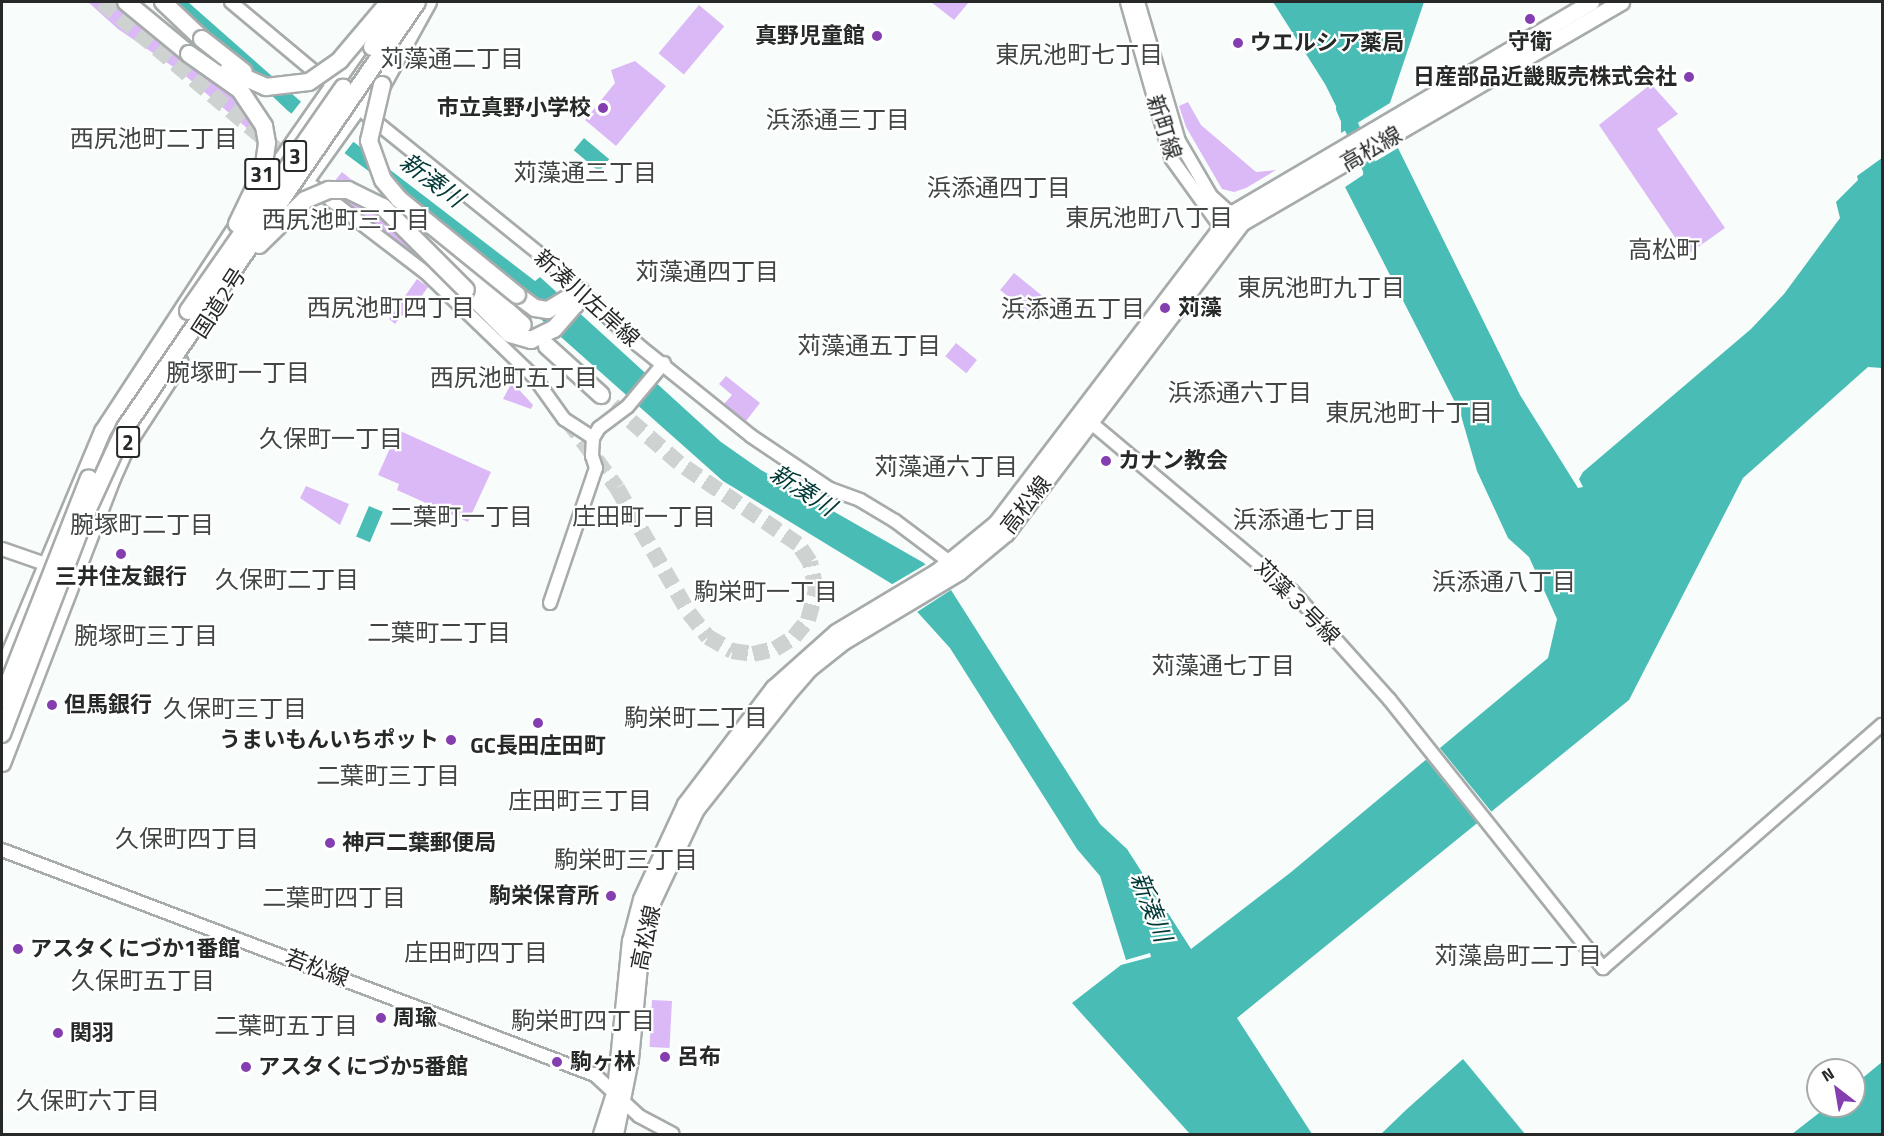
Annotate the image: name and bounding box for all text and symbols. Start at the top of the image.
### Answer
marker: 守衛 [1523,12,1537,26]
place label: 真野児童館 [755,23,865,49]
marker: 真野児童館 [870,29,884,43]
place label: 守衛 [1508,29,1552,55]
place label: ウエルシア薬局 [1250,30,1404,56]
marker: ウエルシア薬局 [1231,36,1245,50]
district label: 東尻池町七丁目 [995,41,1163,69]
district label: 苅藻通二丁目 [380,45,524,73]
place label: 日産部品近畿販売株式会社 [1413,64,1677,90]
marker: 日産部品近畿販売株式会社 [1682,70,1696,84]
street label: 新町線 [1141,92,1187,162]
place label: 市立真野小学校 [437,95,591,121]
marker: 市立真野小学校 [596,101,610,115]
district label: 浜添通三丁目 [766,106,910,134]
street label: 高松線 [1336,121,1406,177]
district label: 西尻池町二丁目 [70,125,238,153]
road number: 3 [283,138,307,174]
water label: 新湊川 [395,147,469,213]
road number: 31 [244,156,280,192]
district label: 苅藻通三丁目 [513,159,657,187]
district label: 浜添通四丁目 [927,174,1071,202]
district label: 東尻池町八丁目 [1065,204,1233,232]
district label: 西尻池町三丁目 [262,206,430,234]
district label: 高松町 [1628,236,1700,264]
street label: 新湊川左岸線 [529,244,645,352]
district label: 苅藻通四丁目 [635,258,779,286]
street label: 国道2号 [187,263,251,343]
district label: 東尻池町九丁目 [1237,274,1405,302]
district label: 西尻池町四丁目 [307,294,475,322]
district label: 浜添通五丁目 [1001,295,1145,323]
place label: 苅藻 [1178,295,1222,321]
marker: 苅藻 [1156,299,1174,317]
district label: 苅藻通五丁目 [797,332,941,360]
district label: 腕塚町一丁目 [166,359,310,387]
district label: 西尻池町五丁目 [430,364,598,392]
district label: 浜添通六丁目 [1168,379,1312,407]
district label: 東尻池町十丁目 [1325,399,1493,427]
road number: 2 [116,424,140,460]
district label: 久保町一丁目 [259,425,403,453]
place label: カナン教会 [1118,448,1228,474]
district label: 苅藻通六丁目 [874,453,1018,481]
marker: カナン教会 [1099,454,1113,468]
water label: 新湊川 [765,458,841,522]
street label: 高松線 [995,471,1057,539]
district label: 二葉町一丁目 [389,503,533,531]
district label: 庄田町一丁目 [572,503,716,531]
district label: 浜添通七丁目 [1233,506,1377,534]
district label: 腕塚町二丁目 [70,511,214,539]
marker: 三井住友銀行 [114,547,128,561]
street label: 苅藻３号線 [1249,554,1345,650]
place label: 三井住友銀行 [55,564,187,590]
district label: 久保町二丁目 [215,566,359,594]
district label: 浜添通八丁目 [1432,568,1576,596]
district label: 駒栄町一丁目 [694,578,838,606]
district label: 二葉町二丁目 [367,619,511,647]
district label: 腕塚町三丁目 [74,622,218,650]
district label: 苅藻通七丁目 [1151,652,1295,680]
place label: 但馬銀行 [64,692,152,718]
district label: 久保町三丁目 [163,695,307,723]
marker: 但馬銀行 [45,698,59,712]
district label: 駒栄町二丁目 [624,704,768,732]
marker: GC長田庄田町 [531,716,545,730]
place label: うまいもんいちポット [219,727,439,753]
marker: うまいもんいちポット [444,733,458,747]
place label: GC長田庄田町 [470,733,606,759]
district label: 二葉町三丁目 [316,762,460,790]
district label: 庄田町三丁目 [508,787,652,815]
district label: 久保町四丁目 [115,825,259,853]
place label: 神戸二葉郵便局 [342,830,496,856]
marker: 神戸二葉郵便局 [323,836,337,850]
district label: 駒栄町三丁目 [554,846,698,874]
water label: 新湊川 [1125,868,1177,946]
place label: 駒栄保育所 [489,883,599,909]
district label: 二葉町四丁目 [262,884,406,912]
marker: 駒栄保育所 [604,889,618,903]
street label: 高松線 [626,903,666,973]
place label: アスタくにづか1番館 [30,936,240,962]
district label: 庄田町四丁目 [404,939,548,967]
marker: アスタくにづか1番館 [11,942,25,956]
district label: 苅藻島町二丁目 [1434,942,1602,970]
street label: 若松線 [281,944,353,992]
district label: 久保町五丁目 [71,967,215,995]
place label: 周瑜 [393,1005,437,1031]
district label: 駒栄町四丁目 [511,1007,655,1035]
marker: 周瑜 [374,1011,388,1025]
district label: 二葉町五丁目 [214,1012,358,1040]
place label: 関羽 [70,1020,114,1046]
marker: 関羽 [51,1026,65,1040]
place label: 呂布 [677,1044,721,1070]
place label: 駒ヶ林 [570,1049,636,1075]
marker: 呂布 [658,1050,672,1064]
marker: 駒ヶ林 [548,1053,566,1071]
place label: アスタくにづか5番館 [258,1054,468,1080]
north arrow [1806,1058,1866,1118]
marker: アスタくにづか5番館 [239,1060,253,1074]
text: N [1817,1061,1839,1087]
district label: 久保町六丁目 [16,1087,160,1115]

